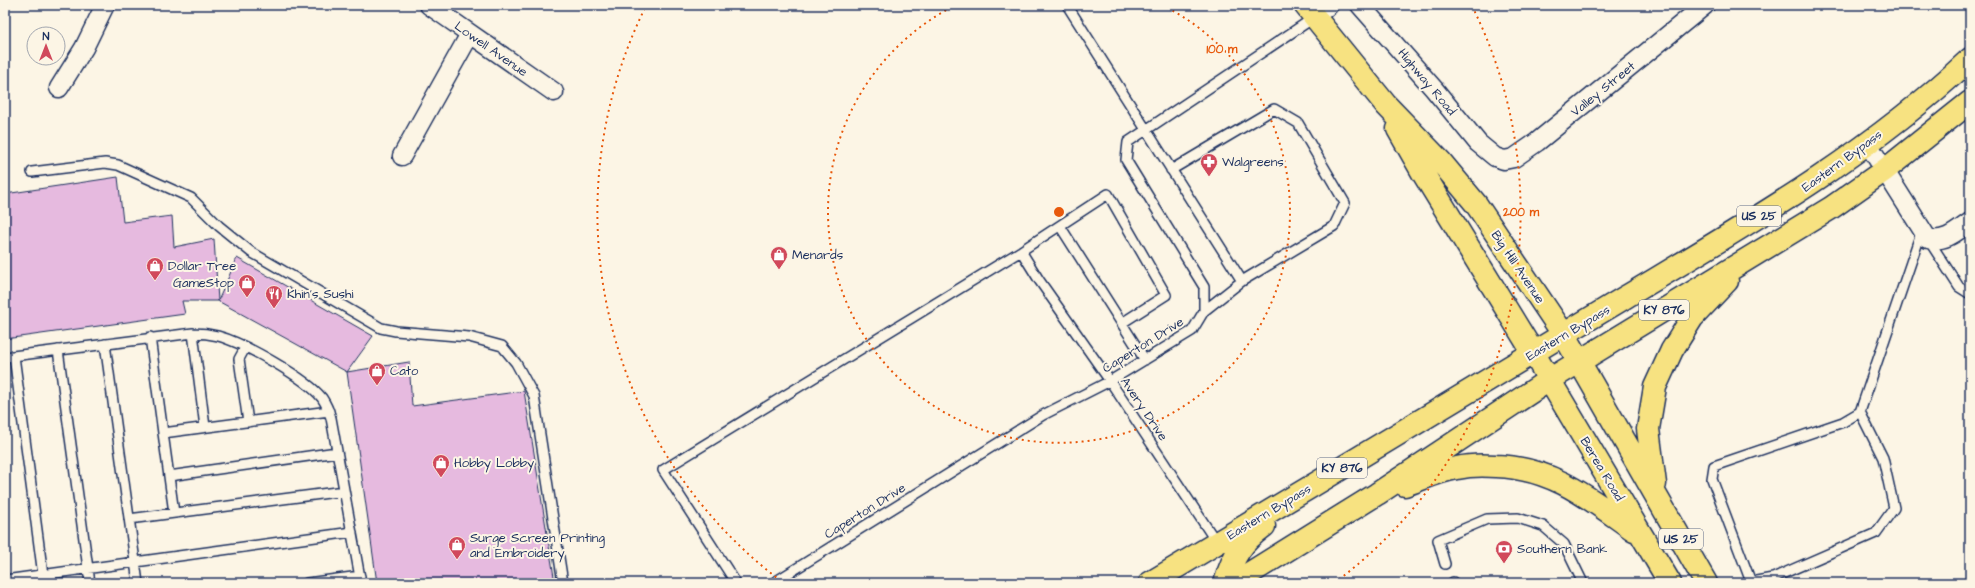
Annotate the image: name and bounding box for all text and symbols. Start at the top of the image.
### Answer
street label: Lowell Avenue [451,17,531,81]
north arrow [26,26,66,66]
text: N [43,29,50,44]
text: 100 m [1207,41,1238,58]
street label: Highway Road [1393,45,1461,120]
street label: Valley Street [1567,57,1640,121]
street label: Eastern Bypass [1798,125,1887,197]
pharmacy icon: Walgreens [1199,152,1219,177]
place label: Walgreens [1222,153,1284,172]
text: 200 m [1502,204,1540,221]
centre of rings [1052,205,1066,219]
road number: US 25 [1737,206,1781,226]
street label: Big Hill Avenue [1486,227,1549,308]
shop icon: Menards [769,245,789,270]
place label: Menards [792,246,844,264]
shop icon: Dollar Tree [145,256,165,281]
place label: Dollar Tree [168,257,236,275]
shop icon: GameStop [237,273,257,298]
place label: GameStop [173,274,234,292]
restaurant icon: Khin's Sushi [264,284,284,309]
place label: Khin's Sushi [287,285,354,303]
road number: KY 876 [1639,300,1689,320]
street label: Eastern Bypass [1523,301,1614,366]
street label: Caperton Drive [1099,313,1187,377]
shop icon: Cato [367,361,387,386]
place label: Cato [390,362,419,380]
street label: Avery Drive [1115,374,1172,445]
street label: Berea Road [1576,433,1628,505]
shop icon: Hobby Lobby [431,453,451,478]
place label: Hobby Lobby [454,454,534,473]
road number: KY 876 [1317,458,1367,478]
street label: Caperton Drive [821,479,909,543]
street label: Eastern Bypass [1224,480,1315,545]
place label: Surge Screen Printing and Embroidery [470,529,605,563]
road number: US 25 [1659,529,1703,549]
shop icon: Surge Screen Printing and Embroidery [447,535,467,560]
bank icon: Southern Bank [1494,539,1514,564]
place label: Southern Bank [1517,540,1607,558]

